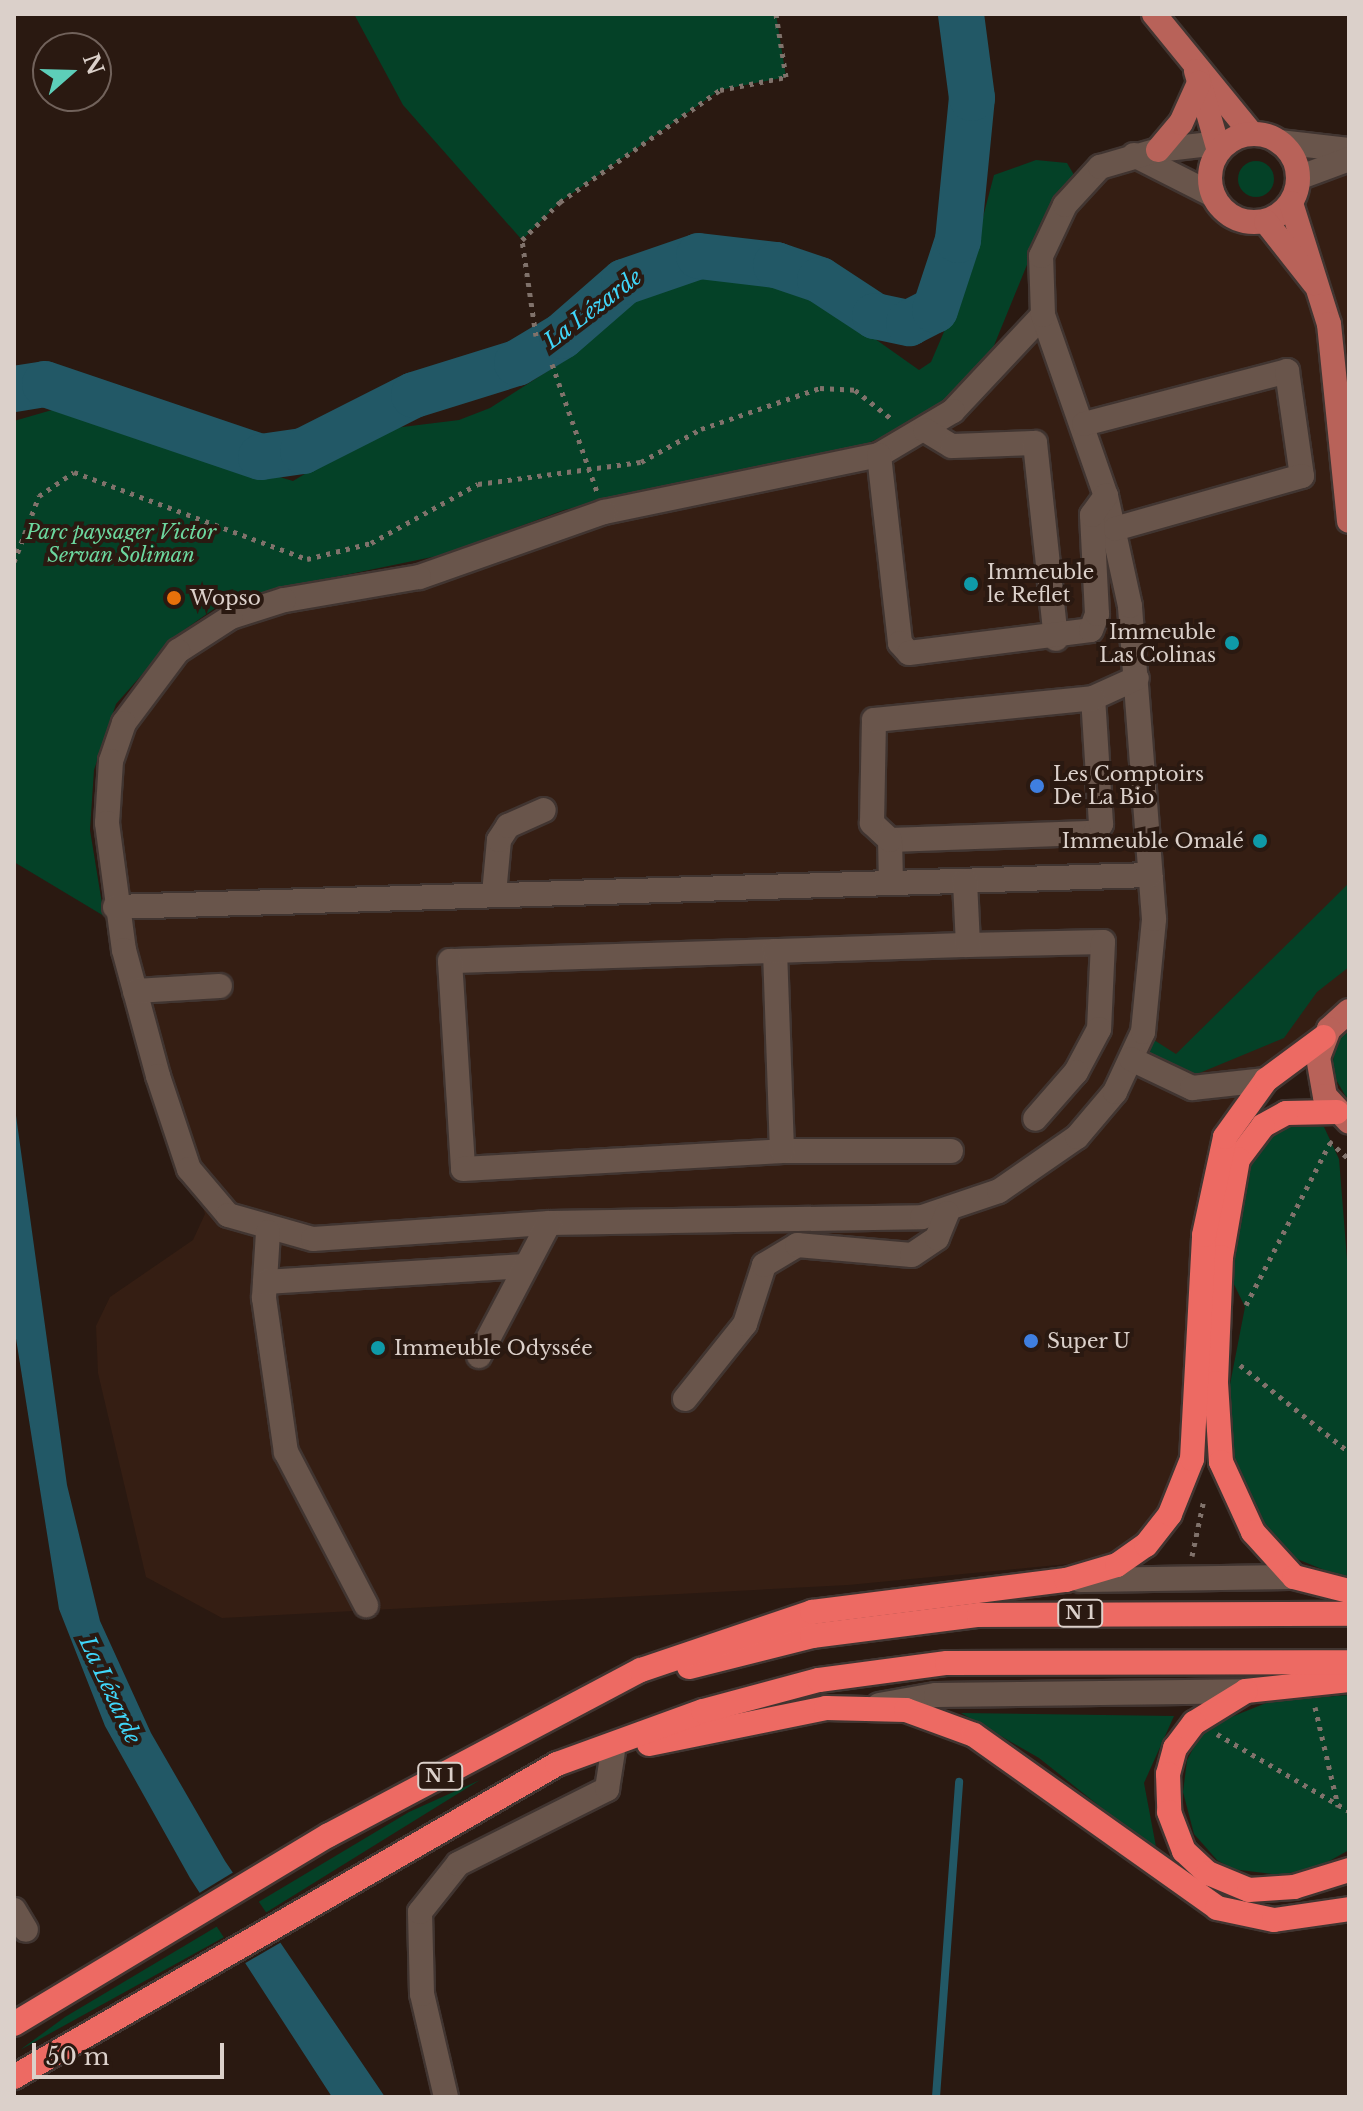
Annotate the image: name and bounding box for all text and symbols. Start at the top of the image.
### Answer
north arrow [32,32,112,112]
text: N [77,50,109,79]
water label: La Lézarde [539,263,647,355]
park label: Parc paysager Victor Servan Soliman [25,520,217,567]
place label: Immeuble le Reflet [987,560,1094,607]
marker: Immeuble le Reflet [962,575,980,593]
place label: Wopso [190,586,261,610]
marker: Wopso [165,589,183,607]
place label: Immeuble Las Colinas [1099,620,1216,667]
marker: Immeuble Las Colinas [1223,634,1241,652]
place label: Les Comptoirs De La Bio [1053,762,1204,809]
marker: Les Comptoirs De La Bio [1028,777,1046,795]
place label: Immeuble Omalé [1062,829,1244,853]
marker: Immeuble Omalé [1251,832,1269,850]
place label: Super U [1047,1329,1131,1353]
marker: Super U [1022,1332,1040,1350]
place label: Immeuble Odyssée [394,1336,593,1360]
marker: Immeuble Odyssée [369,1339,387,1357]
road number: N 1 [1056,1599,1104,1627]
water label: La Lézarde [73,1632,147,1748]
road number: N 1 [416,1762,464,1790]
scale bar [36,2027,228,2077]
text: 50 m [46,2042,109,2071]

